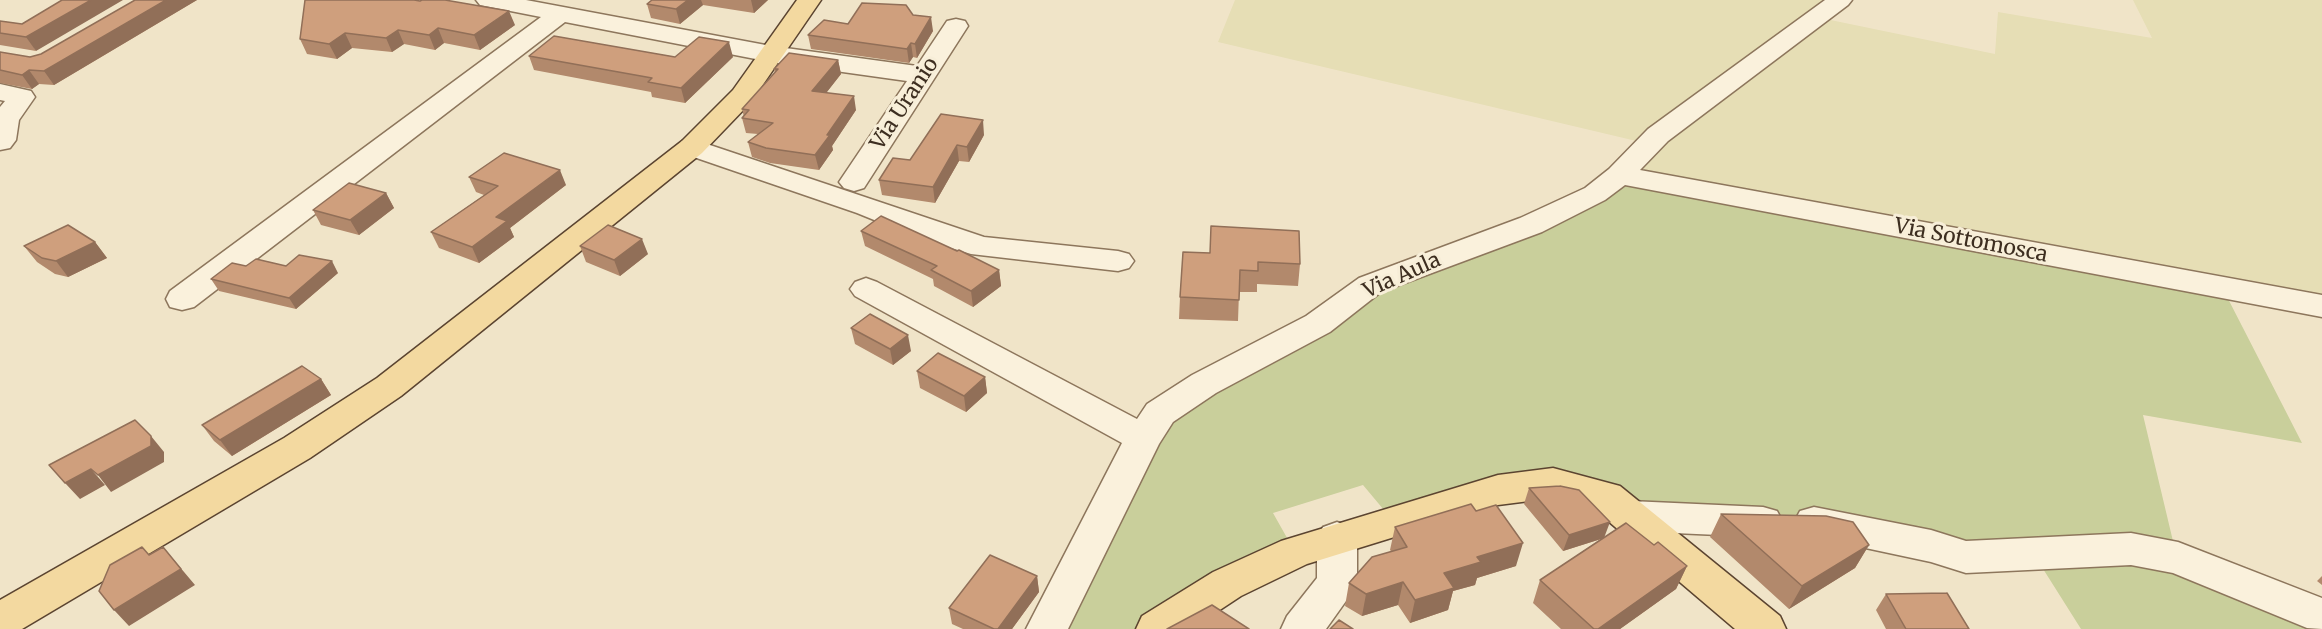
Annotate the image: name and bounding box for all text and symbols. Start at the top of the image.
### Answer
street label: Via Uranio [866,53,944,155]
street label: Via Sottomosca [1892,214,2050,268]
street label: Via Aula [1359,248,1445,304]

